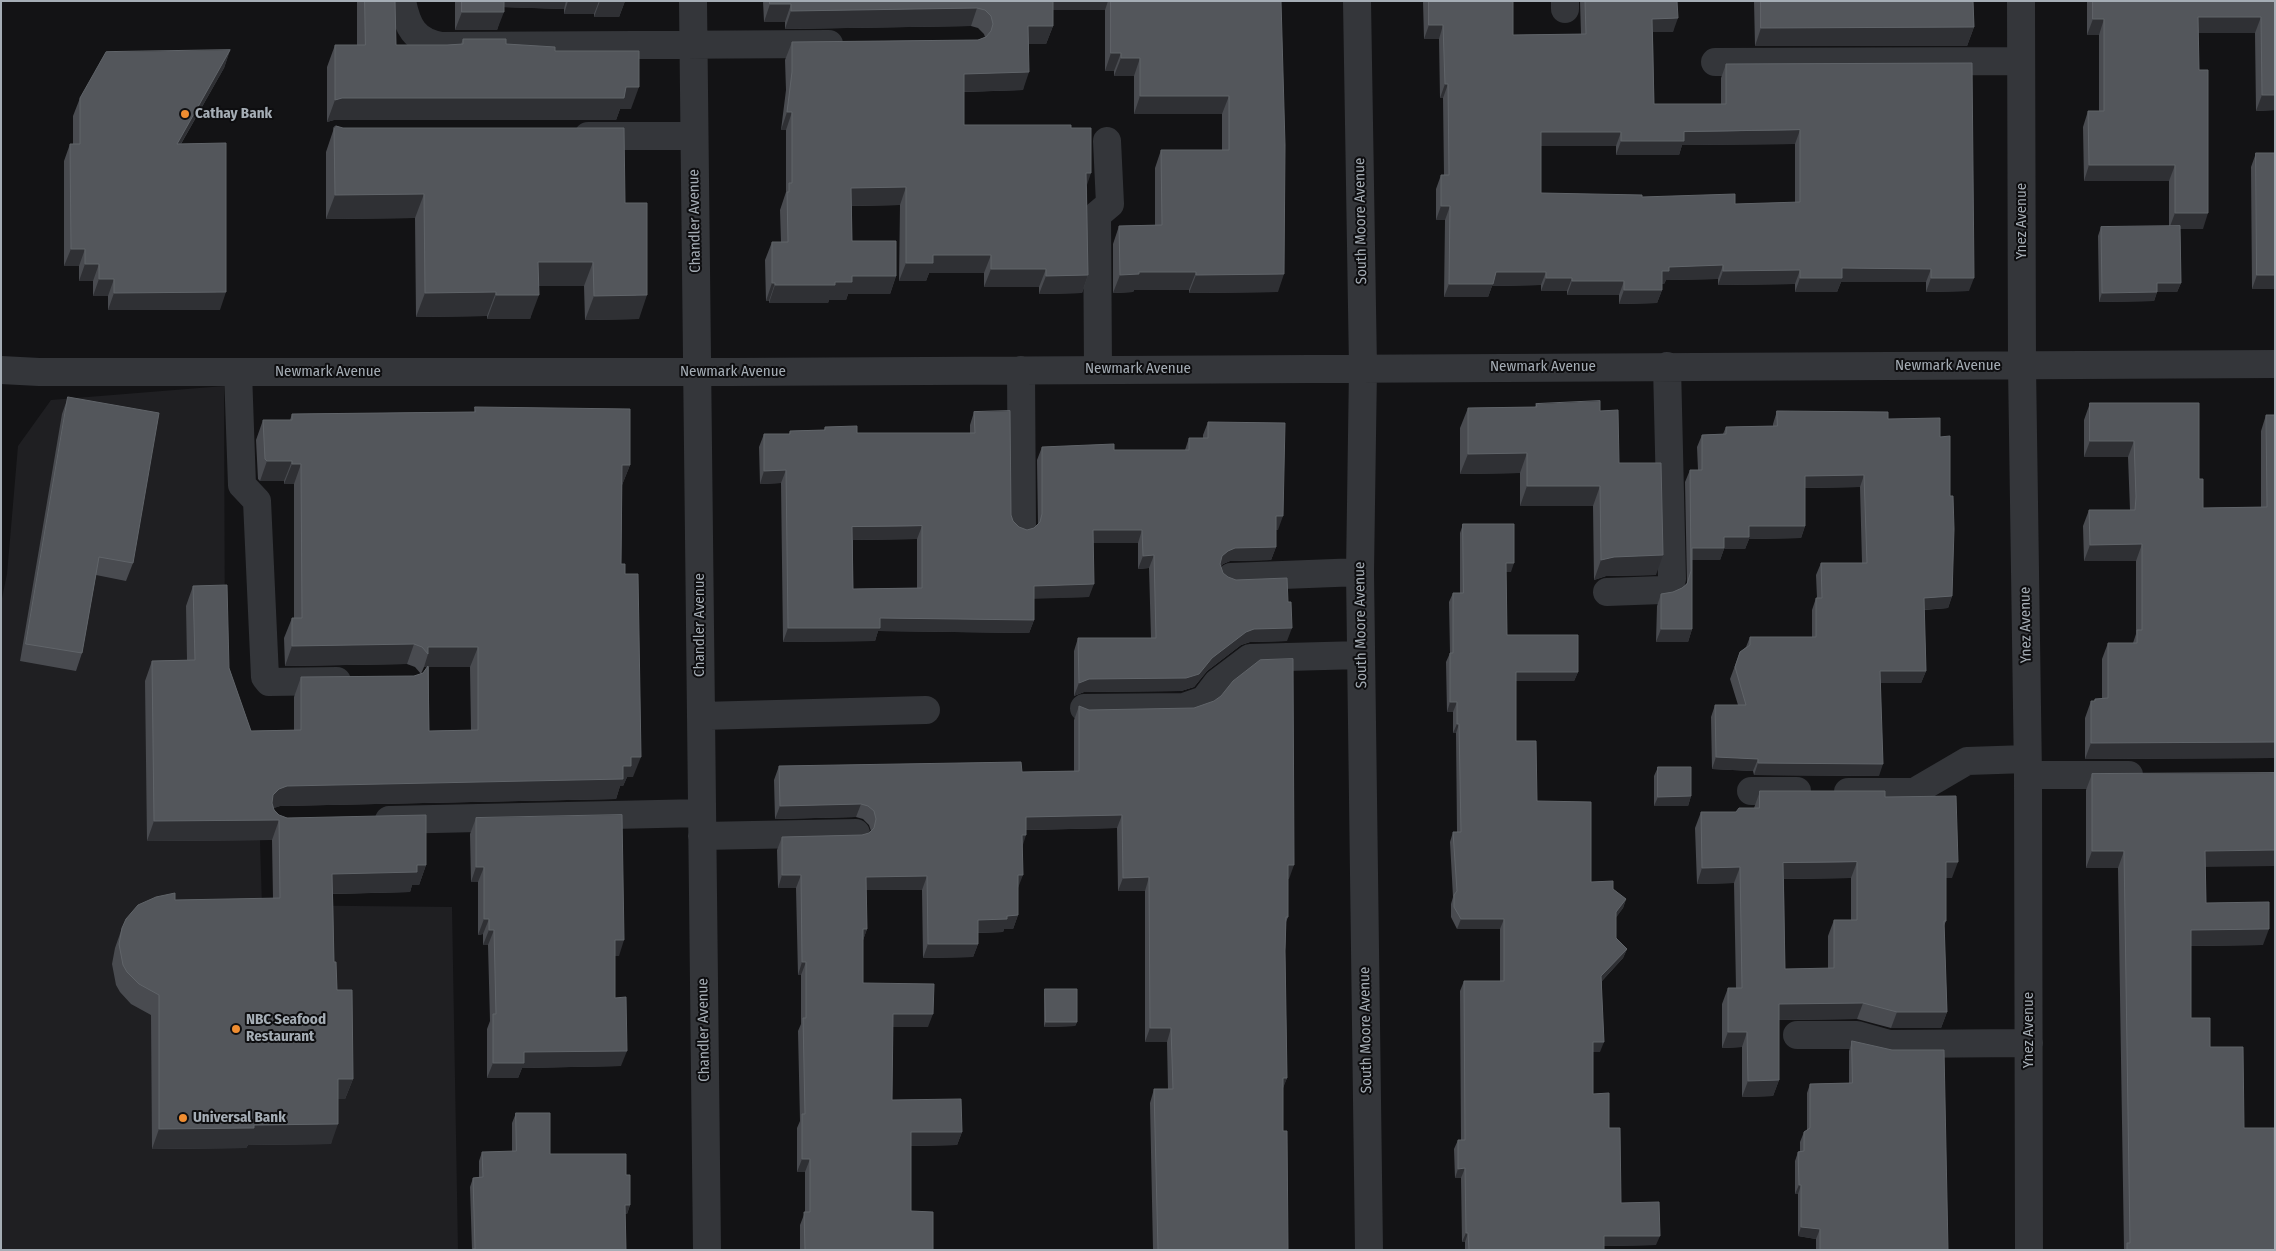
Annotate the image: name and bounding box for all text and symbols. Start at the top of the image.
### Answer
place label: Cathay Bank [195,105,272,123]
marker: Cathay Bank [179,108,191,120]
street label: South Moore Avenue [1351,157,1371,285]
street label: Chandler Avenue [685,169,705,273]
street label: Ynez Avenue [2013,183,2031,259]
street label: Newmark Avenue [1895,357,2001,375]
street label: Newmark Avenue [1490,358,1596,376]
street label: Newmark Avenue [1085,360,1191,378]
street label: Newmark Avenue [275,363,381,381]
street label: Newmark Avenue [680,363,786,381]
street label: South Moore Avenue [1351,561,1371,689]
street label: Chandler Avenue [691,573,709,677]
street label: Ynez Avenue [2016,587,2036,663]
street label: South Moore Avenue [1356,966,1376,1094]
street label: Chandler Avenue [694,978,714,1082]
street label: Ynez Avenue [2020,992,2038,1068]
place label: NBC Seafood Restaurant [246,1011,326,1046]
marker: NBC Seafood Restaurant [230,1023,242,1035]
place label: Universal Bank [193,1109,286,1127]
marker: Universal Bank [177,1112,189,1124]

